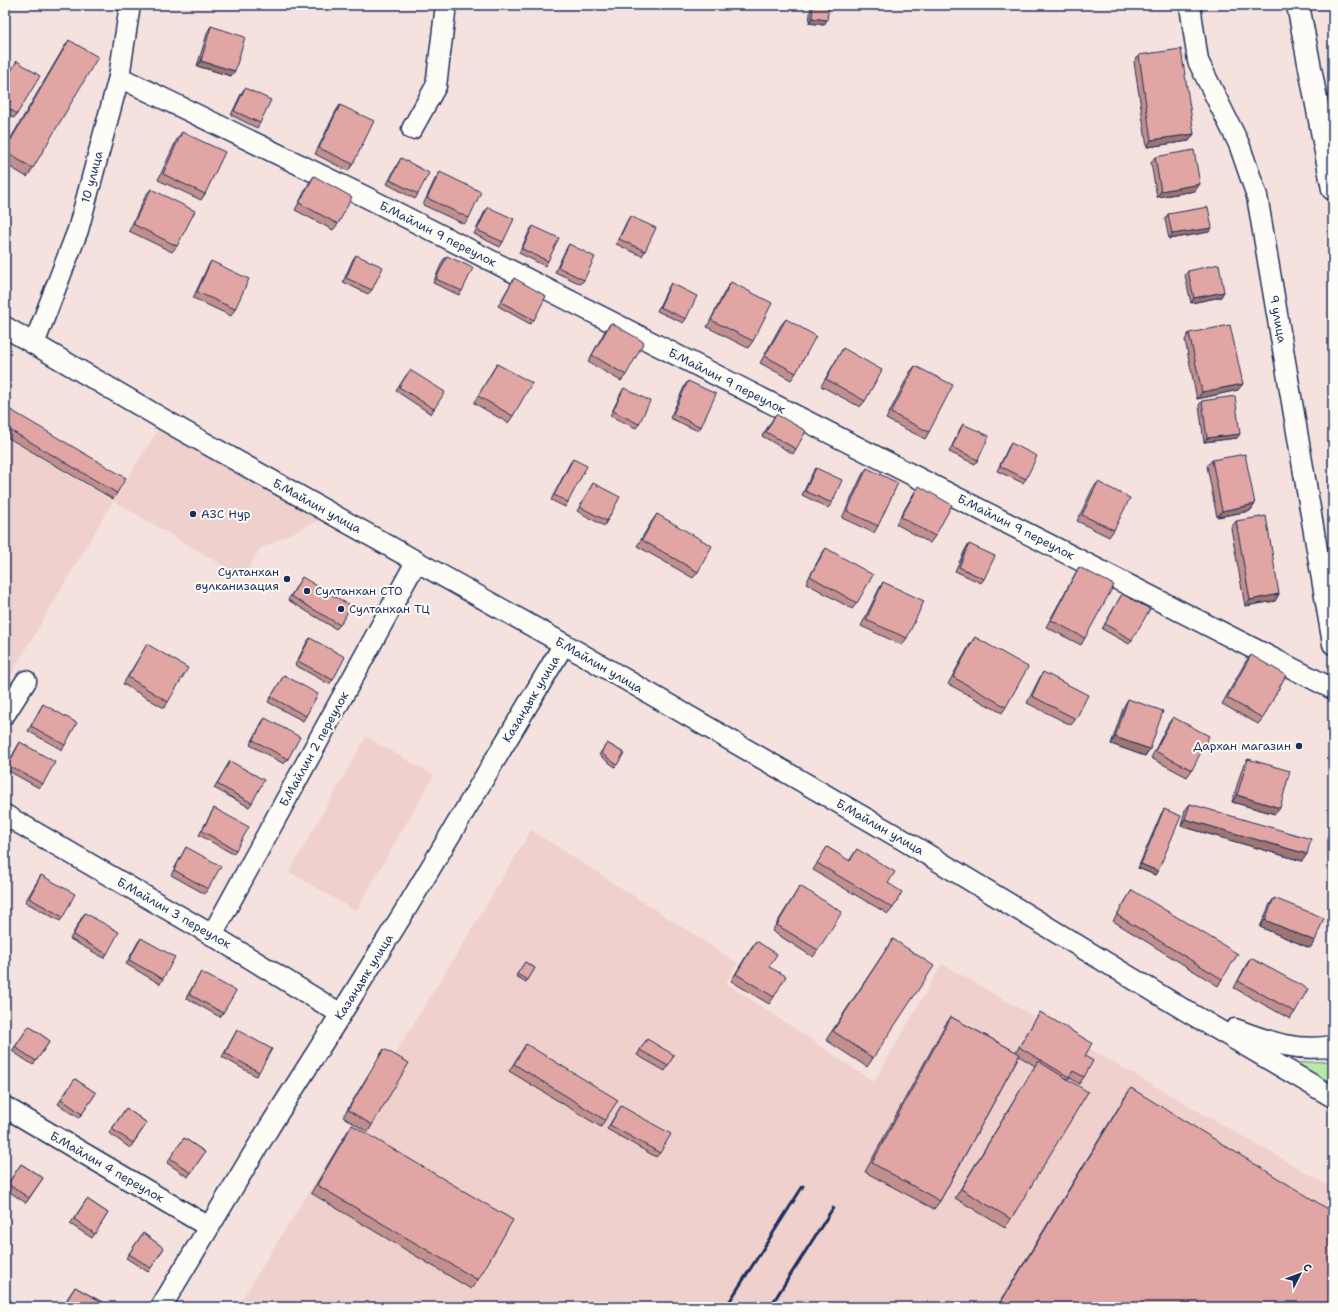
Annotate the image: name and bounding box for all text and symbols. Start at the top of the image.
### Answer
street label: 10 улица [77,149,107,205]
street label: Б.Майлин 9 переулок [377,198,500,271]
street label: 9 улица [1266,294,1290,345]
street label: Б.Майлин 9 переулок [666,345,789,418]
street label: Б.Майлин улица [270,475,365,537]
street label: Б.Майлин 9 переулок [955,491,1078,564]
place label: АЗС Нур [201,506,251,522]
marker: АЗС Нур [188,509,198,519]
place label: Султанхан вулканизация [195,564,279,594]
marker: Султанхан вулканизация [282,574,292,584]
place label: Султанхан СТО [315,583,403,599]
marker: Султанхан СТО [302,586,312,596]
place label: Султанхан ТЦ [349,601,430,617]
marker: Султанхан ТЦ [336,604,346,614]
street label: Б.Майлин улица [552,633,646,697]
street label: Казандык улица [499,652,563,745]
street label: Б.Майлин 2 переулок [276,688,353,809]
place label: Дархан магазин [1193,738,1291,754]
marker: Дархан магазин [1294,741,1304,751]
street label: Б.Майлин улица [833,795,927,859]
street label: Б.Майлин 3 переулок [114,874,235,953]
street label: Казандык улица [331,931,397,1023]
street label: Б.Майлин 4 переулок [47,1128,168,1207]
north arrow [1280,1254,1320,1294]
text: С [1299,1260,1315,1275]

